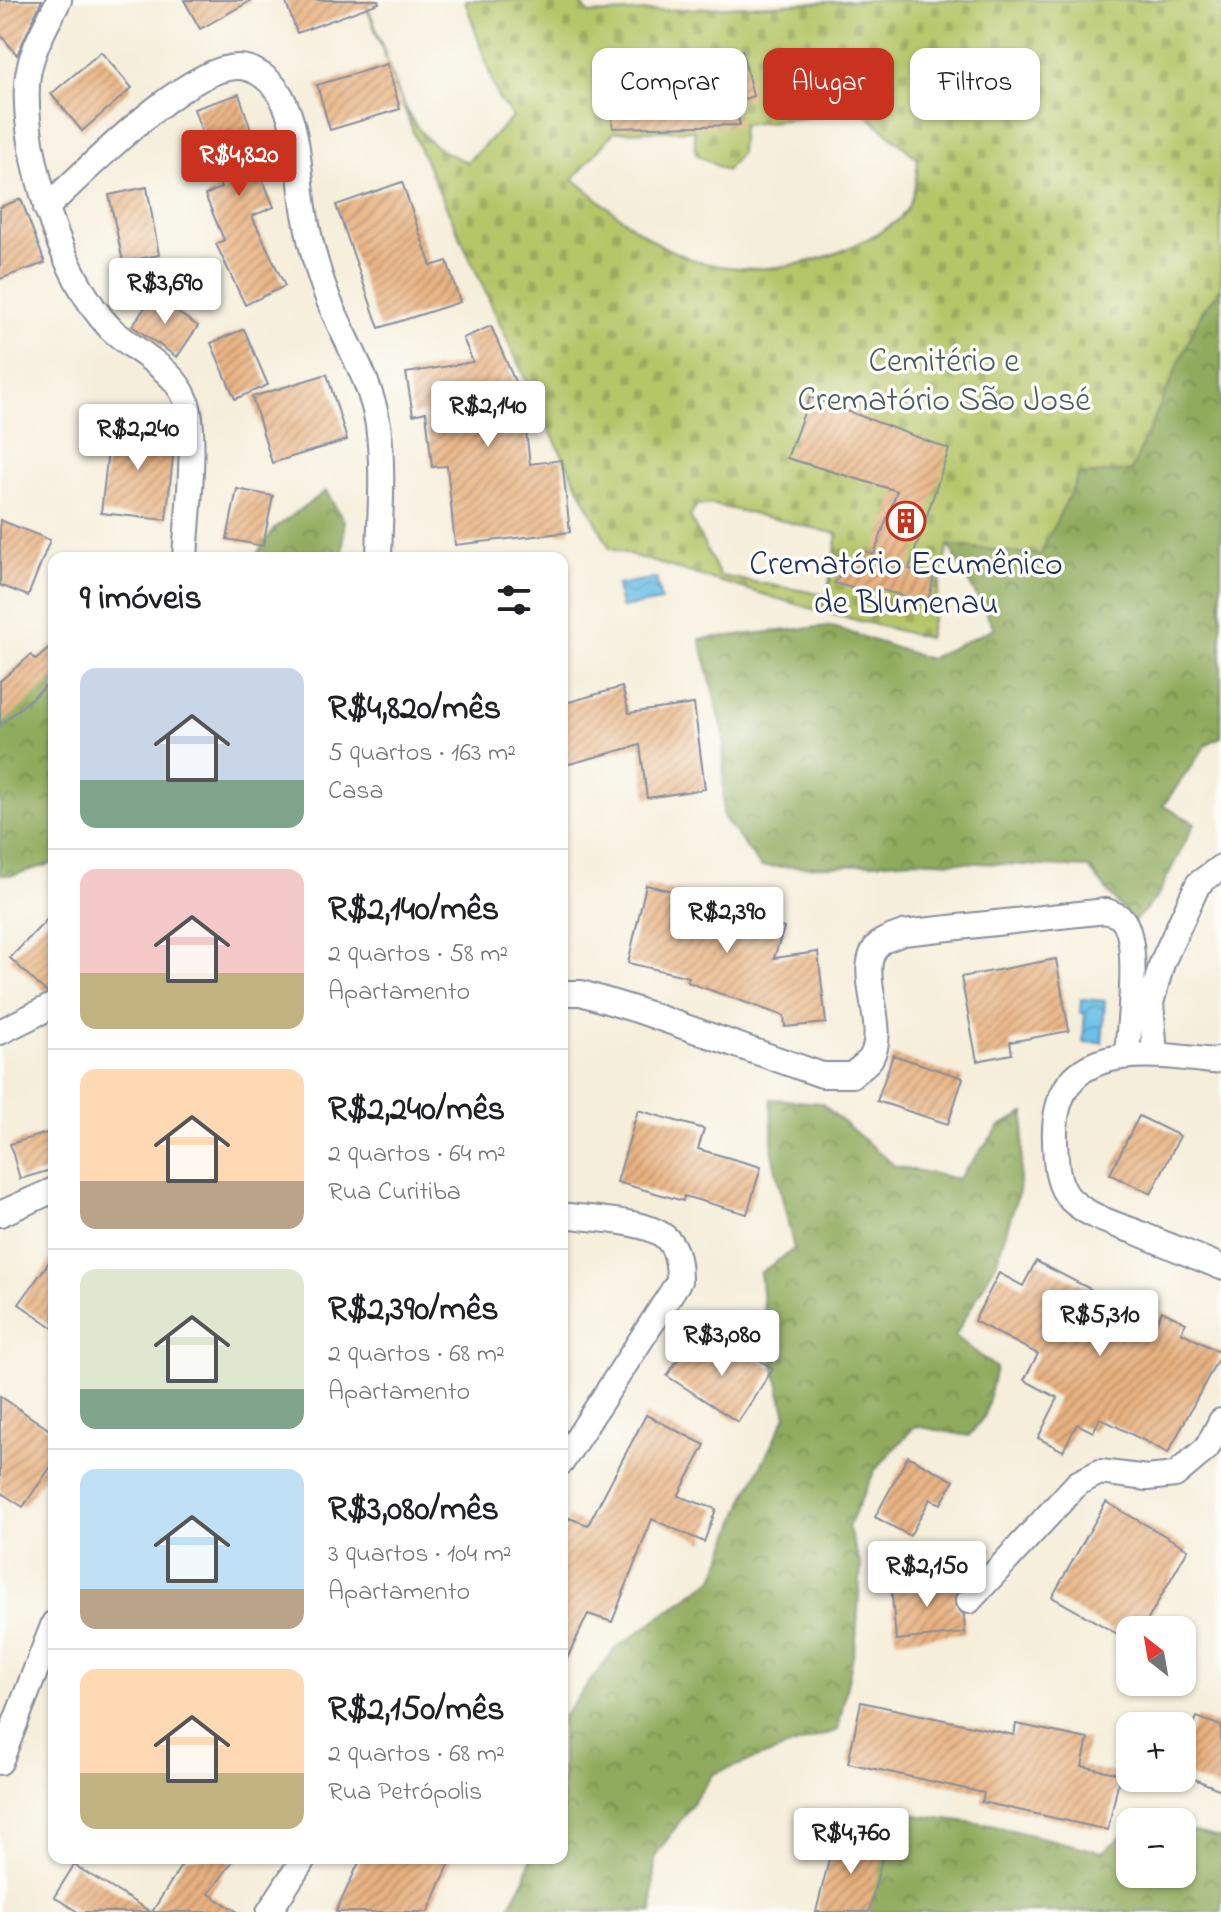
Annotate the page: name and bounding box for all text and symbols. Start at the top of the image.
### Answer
chip: Comprar [592,48,747,120]
chip: Alugar [763,48,894,120]
chip: Filtros [910,48,1040,120]
pin: R$4,820 [165,130,313,198]
text: R$4,820 [199,137,279,175]
pin: R$3,690 [91,258,239,326]
text: R$3,690 [127,265,203,303]
park label: Cemitério e Crematório São José [797,338,1091,427]
pin: R$2,140 [414,381,562,449]
text: R$2,140 [449,388,527,426]
pin: R$2,240 [64,404,212,472]
text: R$2,240 [97,411,179,449]
building icon: Crematório Ecumênico de Blumenau [885,500,927,542]
place label: Crematório Ecumênico de Blumenau [749,541,1063,630]
text: 9 imóveis [80,575,202,625]
icon: filters [492,578,536,622]
text: R$4,820/mês [328,685,501,735]
icon: home [144,700,240,796]
text: 5 quartos · 163 m² [328,735,516,773]
text: Casa [328,773,384,811]
text: R$2,140/mês [328,886,499,936]
pin: R$2,390 [653,887,801,955]
text: R$2,390 [688,894,766,932]
icon: home [144,901,240,997]
text: 2 quartos · 58 m² [328,936,508,974]
text: Apartamento [328,974,470,1012]
text: R$2,240/mês [328,1086,505,1136]
icon: home [144,1101,240,1197]
text: 2 quartos · 64 m² [328,1136,506,1174]
text: Rua Curitiba [328,1174,461,1212]
text: R$2,390/mês [328,1286,499,1336]
pin: R$5,310 [1026,1290,1174,1358]
text: R$5,310 [1060,1297,1140,1335]
icon: home [144,1301,240,1397]
pin: R$3,080 [648,1310,796,1378]
text: R$3,080 [683,1317,761,1355]
text: 2 quartos · 68 m² [328,1336,505,1374]
text: Apartamento [328,1374,470,1412]
text: R$3,080/mês [328,1486,499,1536]
icon: home [144,1501,240,1597]
text: 3 quartos · 104 m² [328,1536,512,1574]
pin: R$2,150 [853,1541,1001,1609]
text: R$2,150 [886,1548,968,1586]
text: Apartamento [328,1574,470,1612]
north arrow [1116,1616,1196,1696]
map controls [1116,1616,1196,1888]
text: R$2,150/mês [328,1686,505,1736]
icon: home [144,1701,240,1797]
button: + [1116,1712,1196,1792]
text: 2 quartos · 68 m² [328,1736,505,1774]
text: Rua Petrópolis [328,1774,482,1812]
pin: R$4,760 [777,1808,925,1876]
button: − [1116,1808,1196,1888]
text: R$4,760 [812,1815,890,1853]

